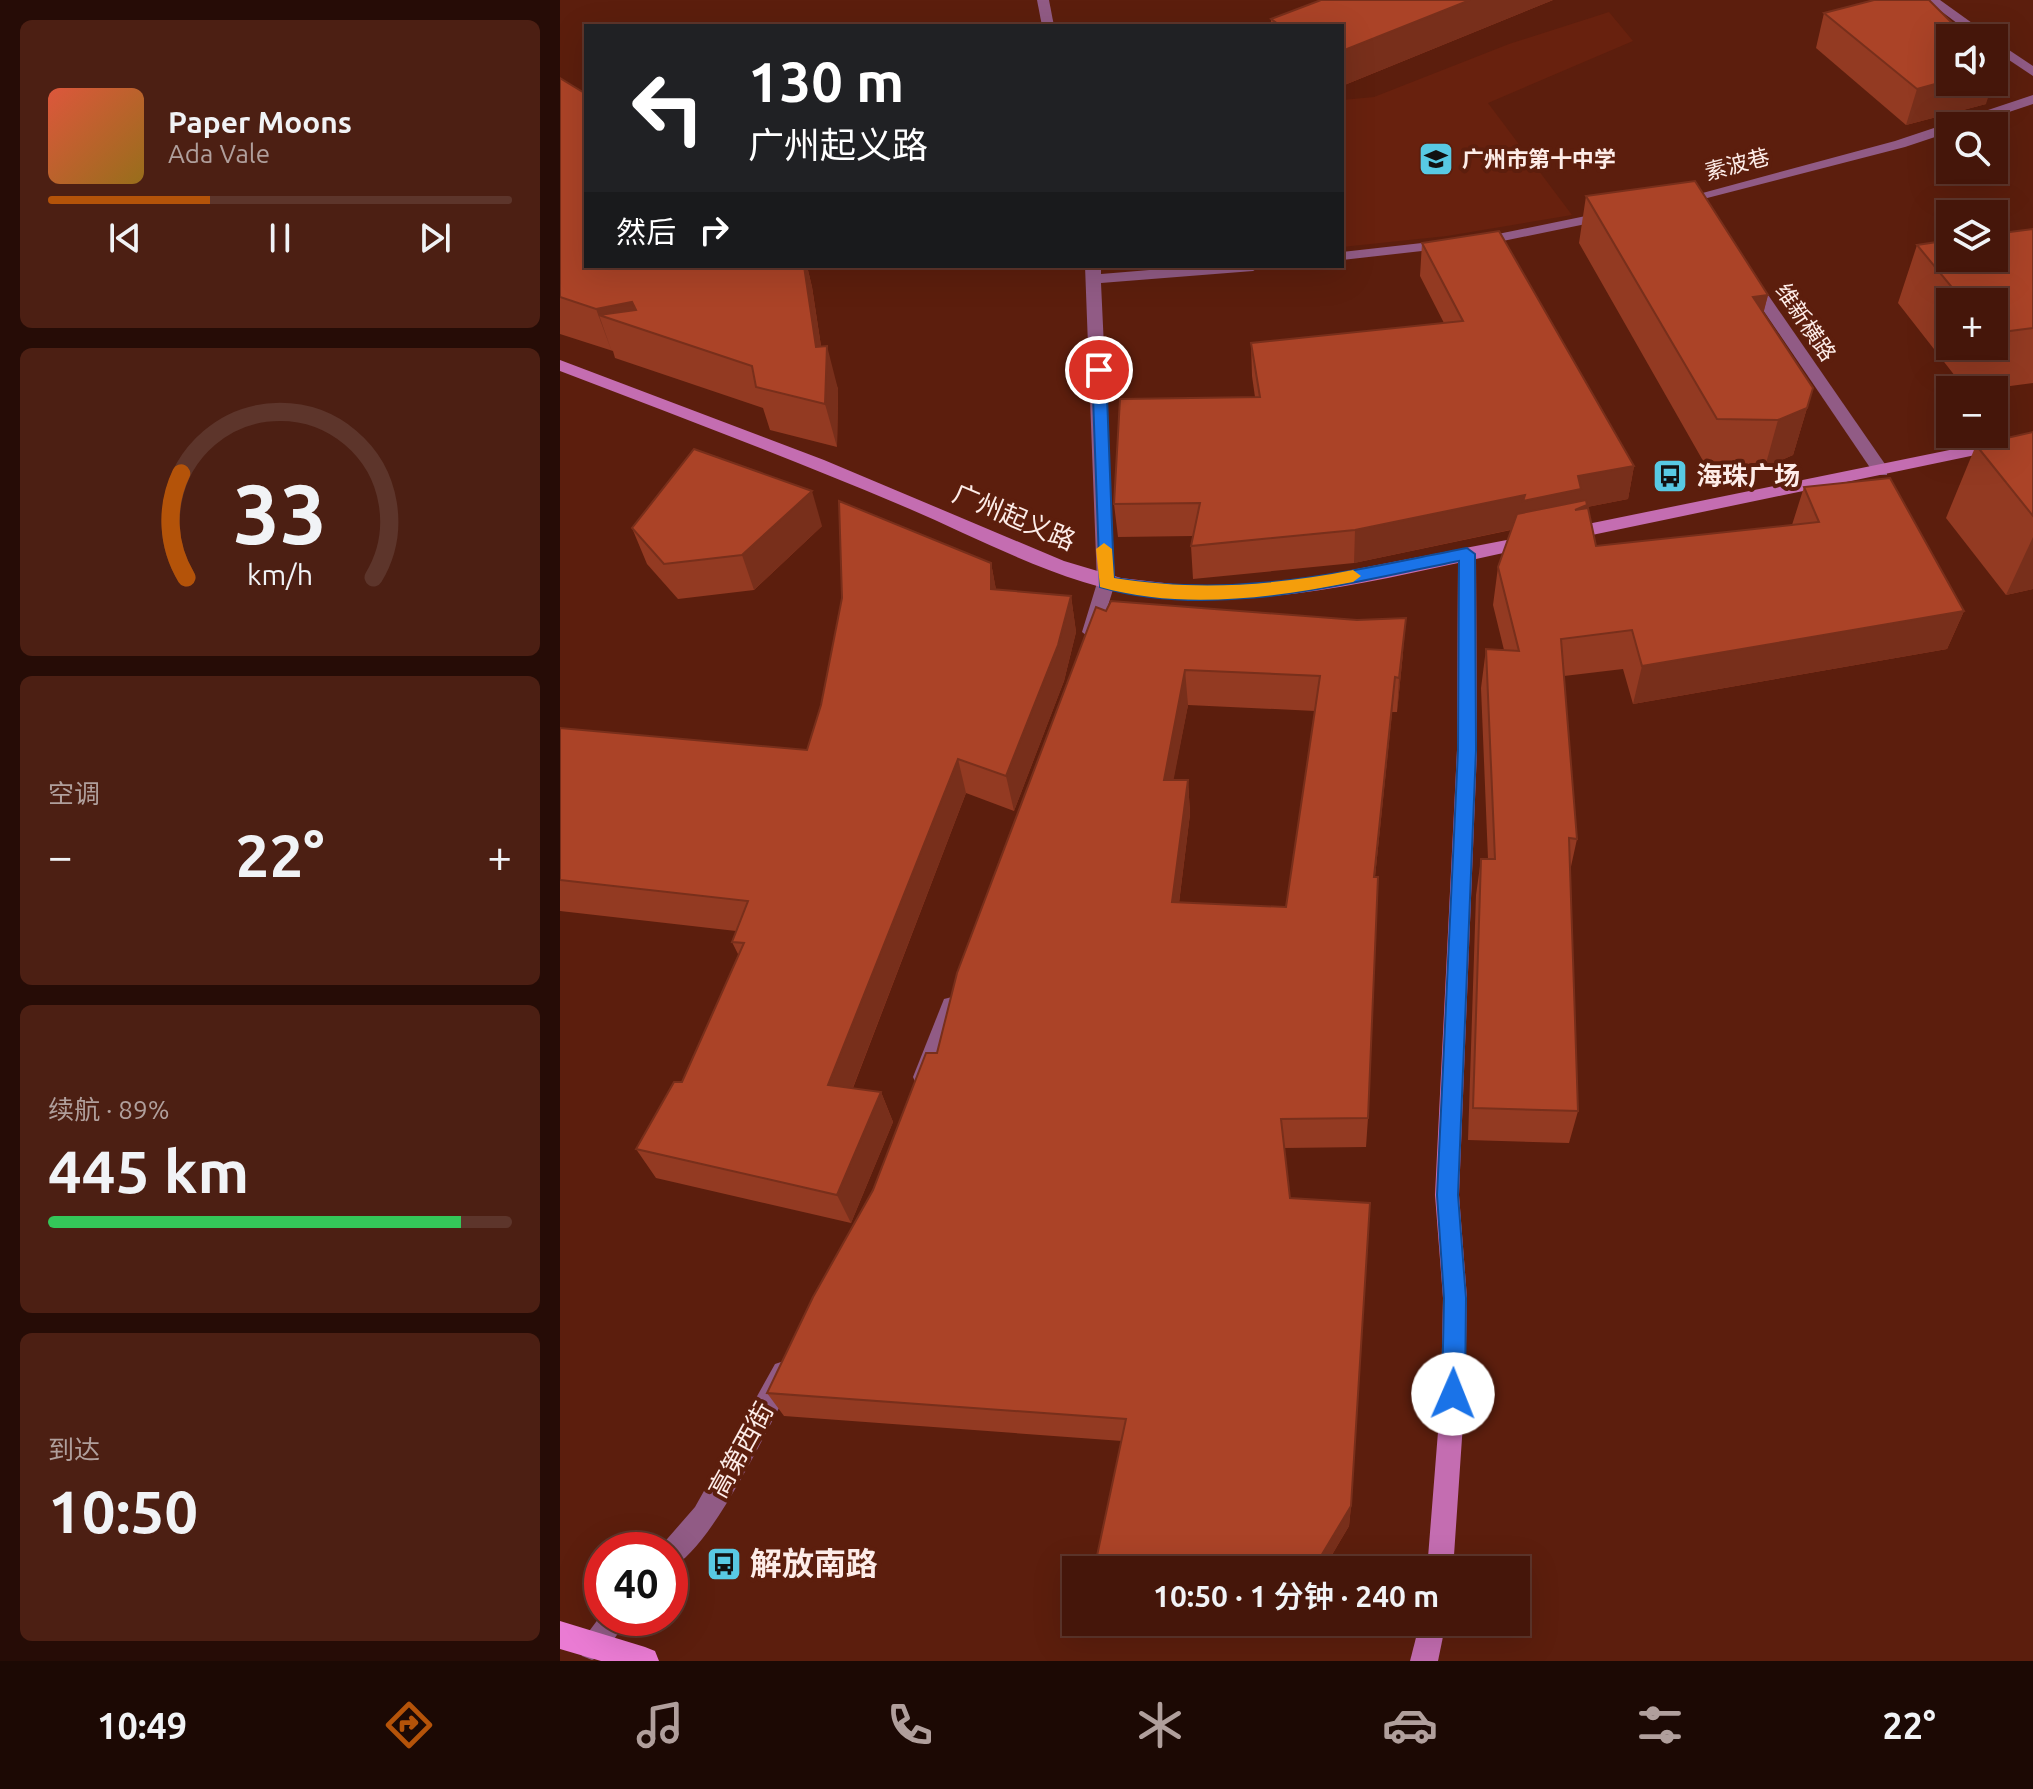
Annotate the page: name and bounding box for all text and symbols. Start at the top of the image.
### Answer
map controls [1936,24,2008,448]
button: sound [1936,24,2008,96]
text: 130 m [748,50,904,113]
icon: left [616,56,720,160]
text: Paper Moons [168,105,352,139]
button: search [1936,112,2008,184]
text: 广州起义路 [748,124,928,165]
text: Ada Vale [168,139,270,168]
school or university icon: 广州市第十中学 [1417,140,1455,178]
street label: 素波巷 [1702,143,1772,184]
place label: 广州市第十中学 [1462,146,1616,171]
button: layers [1936,200,2008,272]
icon: right [692,208,736,252]
text: 然后 [616,215,676,249]
icon: previous [103,216,147,260]
icon: pause [258,216,302,260]
icon: next [413,216,457,260]
street label: 维新横路 [1771,278,1841,365]
button: + [1936,288,2008,360]
pin [1065,336,1133,404]
icon: arrive [1077,348,1121,392]
button: − [1936,376,2008,448]
bus stop icon: 海珠广场 [1651,457,1689,495]
place label: 海珠广场 [1696,461,1800,490]
text: 33 [233,466,327,560]
street label: 广州起义路 [949,478,1080,555]
text: km/h [247,558,313,590]
text: 空调 [48,779,100,808]
text: 22° [236,821,324,888]
text: − [48,831,73,880]
text: + [487,831,512,880]
text: 续航 · 89% [48,1095,170,1124]
text: 445 km [48,1137,249,1204]
position arrow [1411,1352,1495,1436]
street label: 高第西街 [703,1397,778,1502]
text: 到达 [48,1435,100,1464]
text: 10:50 [48,1477,198,1544]
speed limit sign: 40 [584,1532,688,1636]
bus stop icon: 解放南路 [705,1545,743,1583]
place label: 解放南路 [750,1545,878,1581]
text: 10:50 · 1 分钟 · 240 m [1153,1579,1439,1613]
icon: directions [381,1697,437,1753]
icon: music [632,1697,688,1753]
icon: phone [882,1697,938,1753]
icon: climate [1132,1697,1188,1753]
icon: car [1382,1697,1438,1753]
icon: filters [1632,1697,1688,1753]
text: 10:49 [97,1705,187,1746]
text: 22° [1882,1705,1936,1746]

